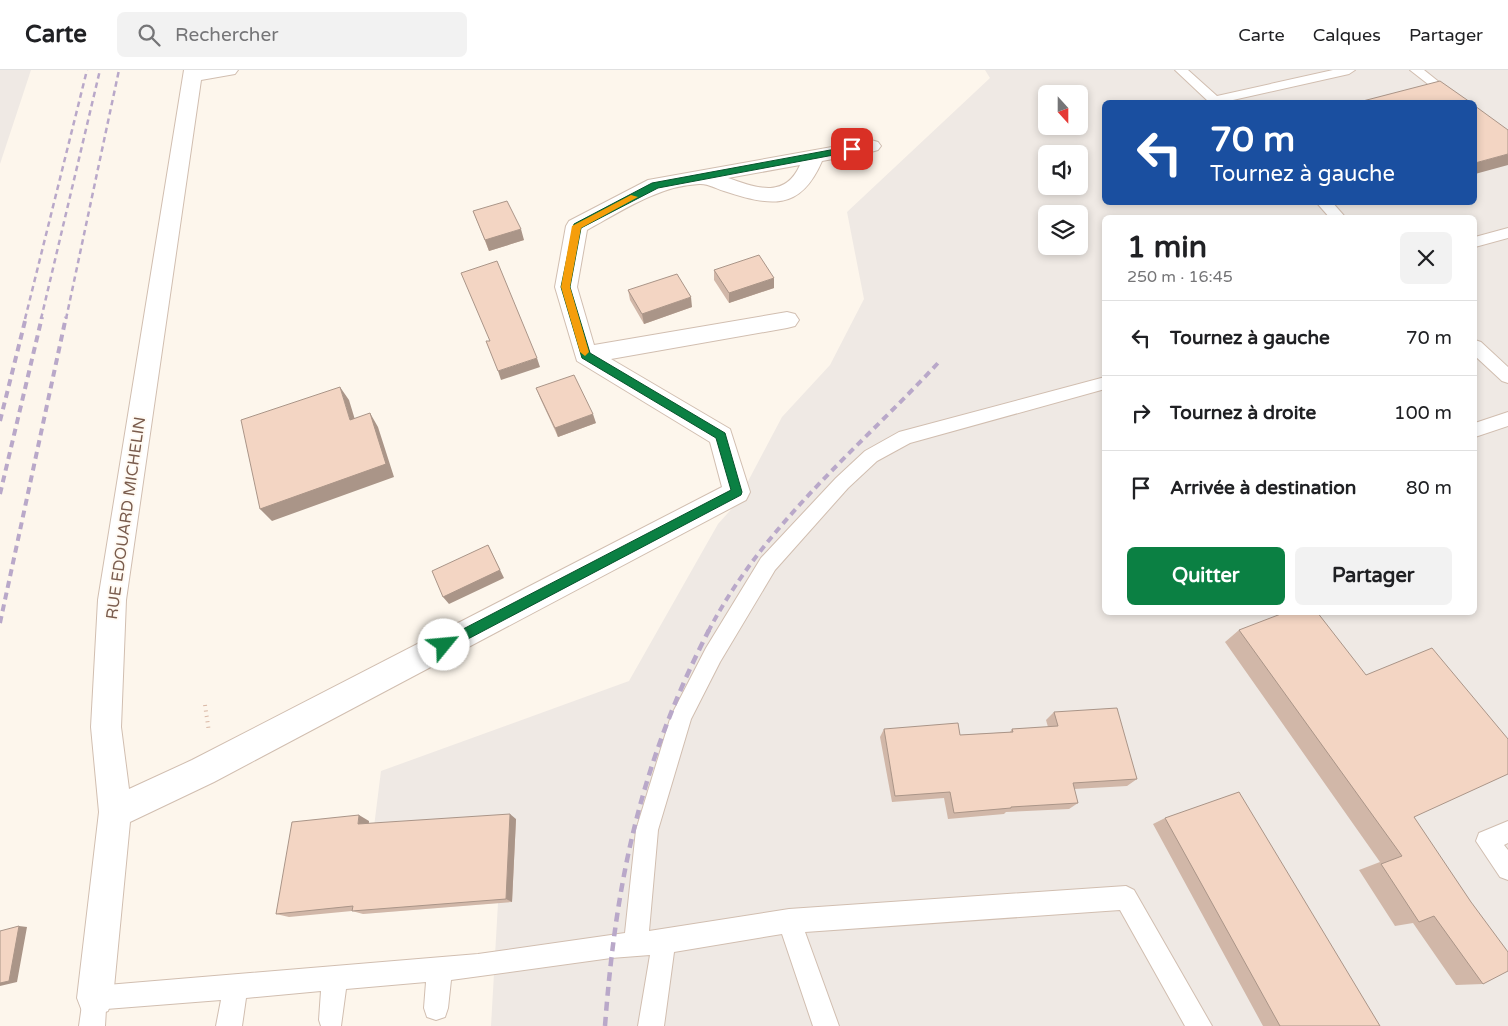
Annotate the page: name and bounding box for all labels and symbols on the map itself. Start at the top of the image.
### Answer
north arrow [1038,85,1088,135]
pin [831,128,873,170]
street label: RUE EDOUARD MICHELIN [102,415,150,621]
position arrow [417,618,469,670]

